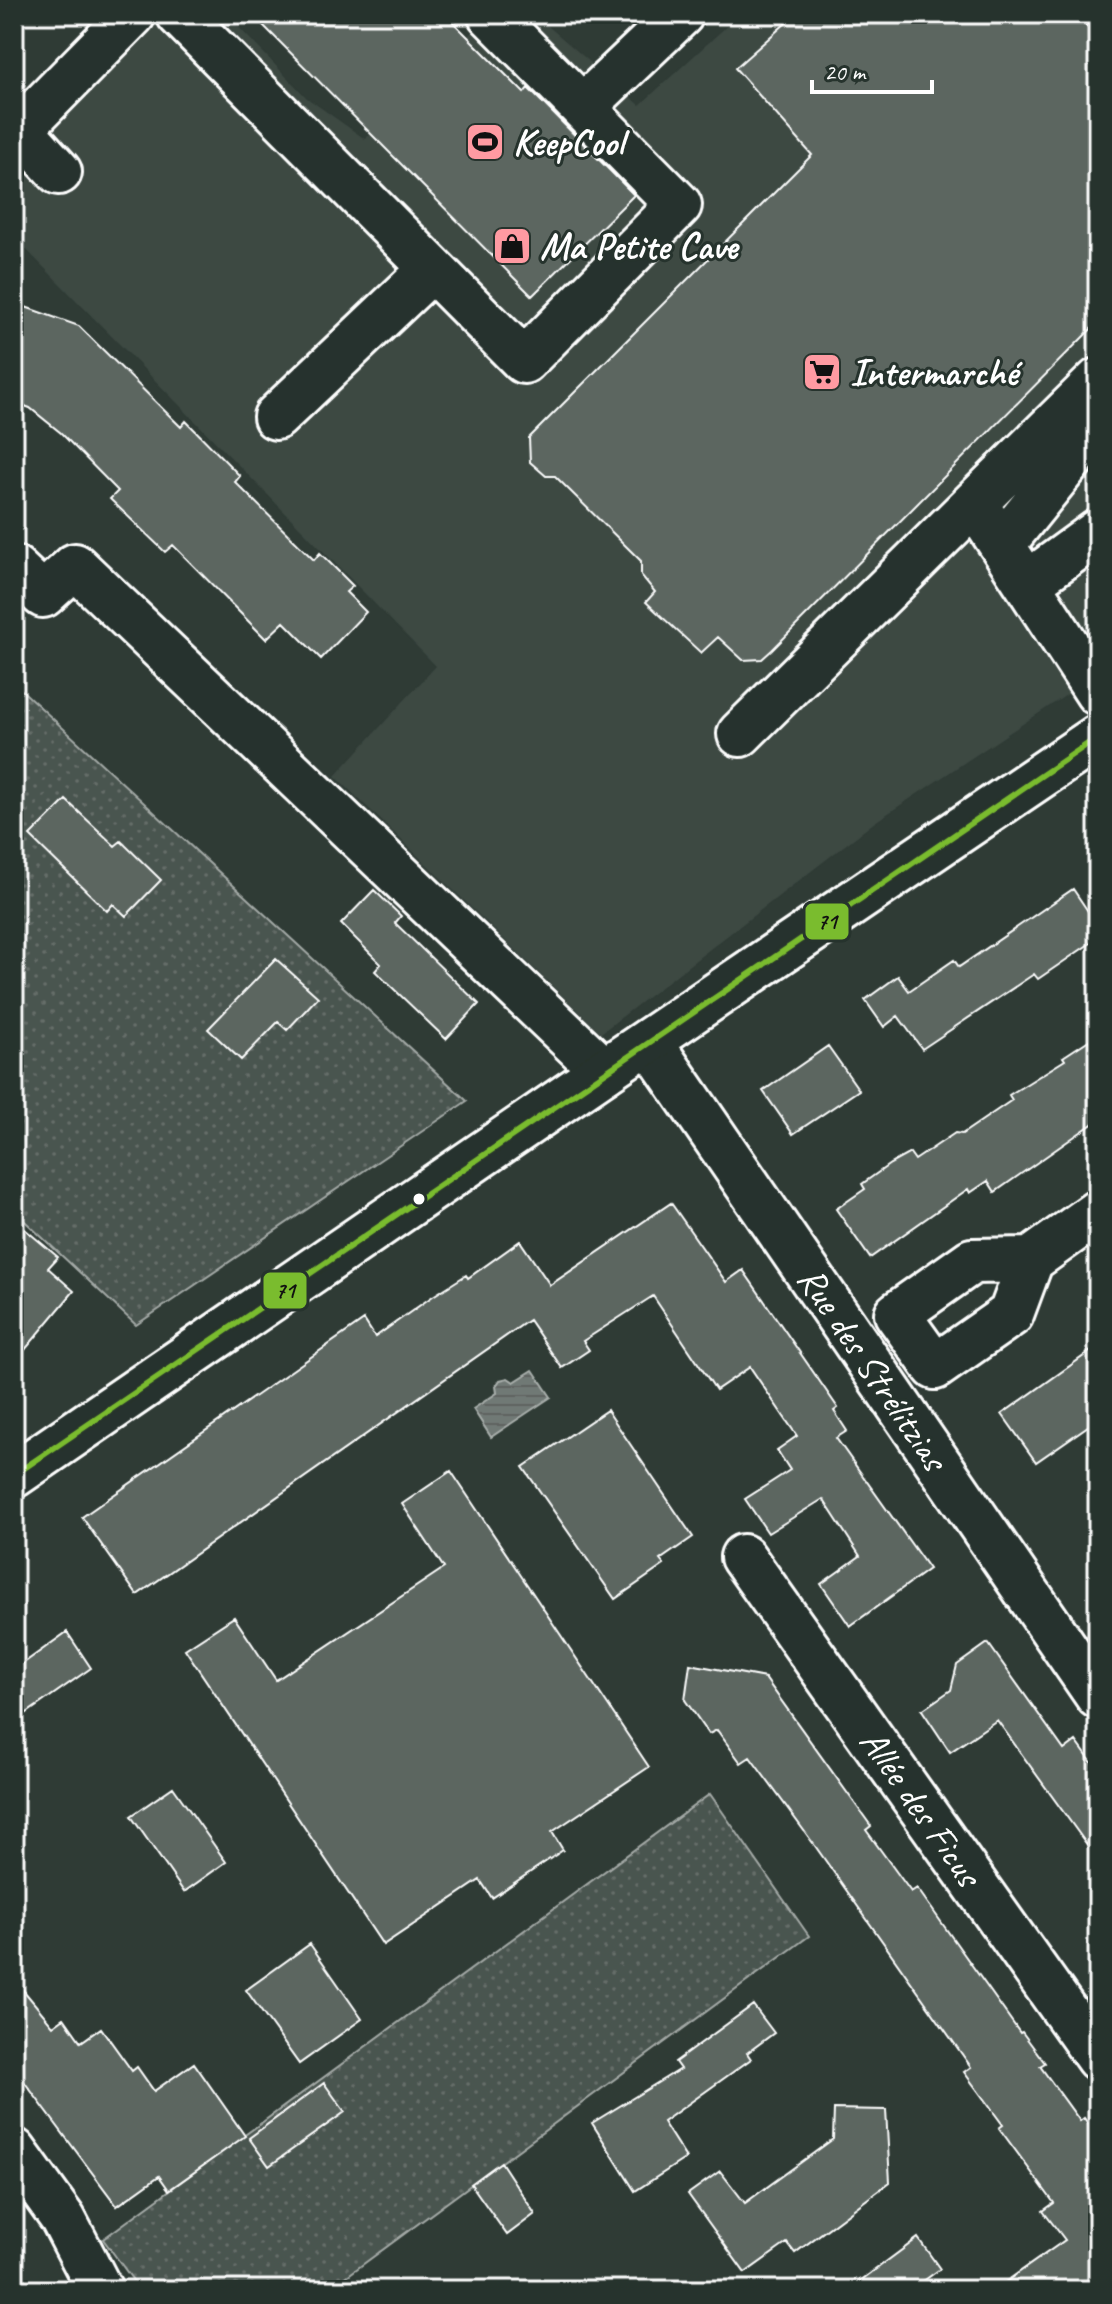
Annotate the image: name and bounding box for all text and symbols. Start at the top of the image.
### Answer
scale bar [812,44,932,94]
text: 20 m [824,57,867,87]
place label: KeepCool [513,119,631,166]
sports icon: KeepCool [464,121,506,163]
place label: Ma Petite Cave [540,223,740,270]
shop icon: Ma Petite Cave [491,225,533,267]
place label: Intermarché [850,349,1023,396]
supermarket icon: Intermarché [801,351,843,393]
line badge: 71 [804,902,850,941]
text: 71 [817,908,839,936]
unlabelled marker [411,1191,427,1207]
street label: Rue des Strélitzias [787,1258,960,1482]
line badge: 71 [262,1271,308,1310]
text: 71 [275,1277,297,1305]
street label: Allée des Ficus [849,1720,994,1898]

